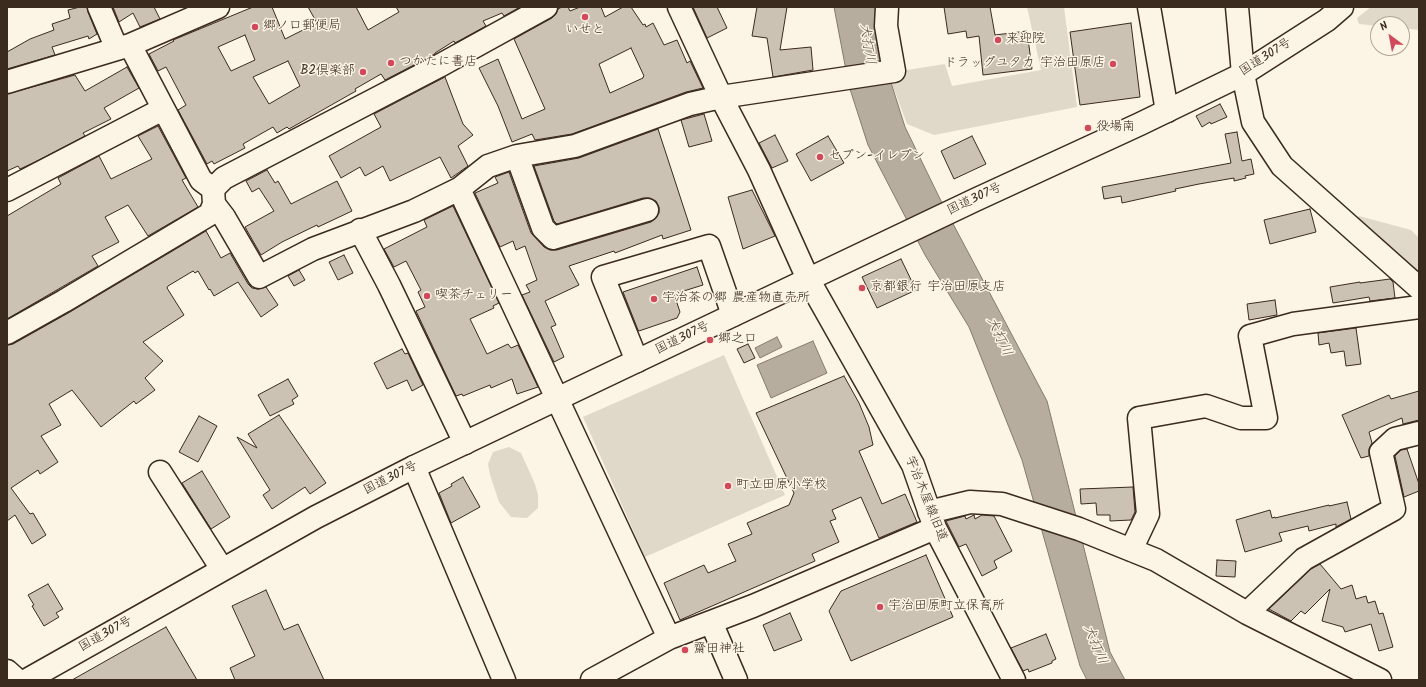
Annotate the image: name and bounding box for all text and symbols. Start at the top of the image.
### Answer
marker: いせと [580,12,590,22]
north arrow [1370,16,1410,56]
text: N [1376,17,1392,36]
place label: 郷ノ口郵便局 [263,19,341,35]
marker: 郷ノ口郵便局 [250,22,260,32]
water label: 犬打川 [854,22,878,66]
place label: いせと [566,23,604,39]
place label: 来迎院 [1006,32,1045,48]
marker: 来迎院 [993,35,1003,45]
street label: 国道307号 [1237,36,1295,80]
place label: つかたに書店 [399,55,477,71]
place label: ドラッグユタカ 宇治田原店 [944,56,1105,72]
marker: つかたに書店 [386,58,396,68]
marker: ドラッグユタカ 宇治田原店 [1108,59,1118,69]
place label: B2倶楽部 [300,64,355,80]
marker: B2倶楽部 [358,67,368,77]
place label: 役場南 [1096,120,1135,136]
marker: 役場南 [1083,123,1093,133]
place label: セブン-イレブン [828,149,925,165]
marker: セブン-イレブン [815,152,825,162]
street label: 国道307号 [945,180,1005,220]
place label: 京都銀行 宇治田原支店 [870,280,1005,296]
marker: 京都銀行 宇治田原支店 [857,283,867,293]
place label: 喫茶チェリー [435,288,513,304]
marker: 喫茶チェリー [422,291,432,301]
place label: 宇治茶の郷 農産物直売所 [662,291,810,307]
marker: 宇治茶の郷 農産物直売所 [649,294,659,304]
water label: 犬打川 [982,314,1014,360]
street label: 国道307号 [653,319,713,359]
place label: 郷之口 [718,332,757,348]
marker: 郷之口 [705,335,715,345]
street label: 宇治木屋線旧道 [901,454,949,544]
street label: 国道307号 [361,459,421,499]
place label: 町立田原小学校 [736,478,827,494]
marker: 町立田原小学校 [723,481,733,491]
place label: 宇治田原町立保育所 [888,599,1005,615]
marker: 宇治田原町立保育所 [875,602,885,612]
street label: 国道307号 [76,614,136,656]
water label: 犬打川 [1078,622,1110,668]
place label: 齋田神社 [693,642,745,658]
marker: 齋田神社 [680,645,690,655]

